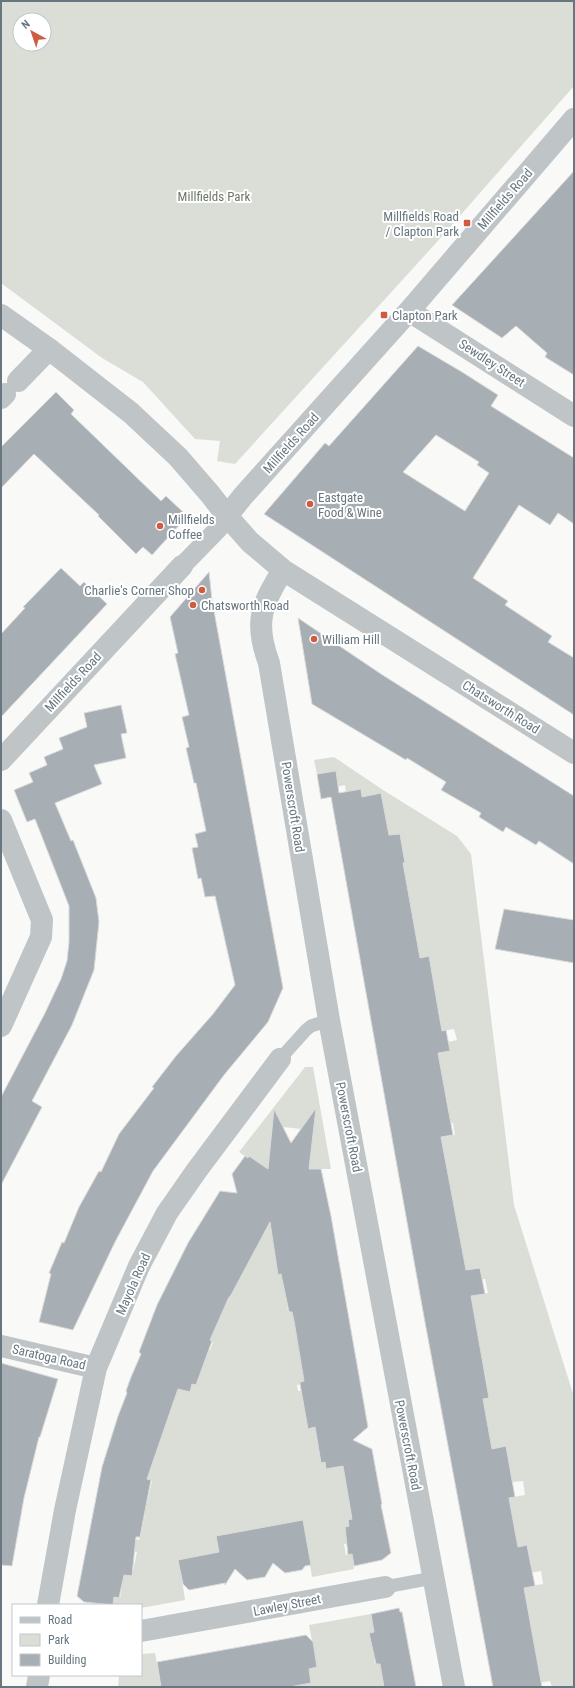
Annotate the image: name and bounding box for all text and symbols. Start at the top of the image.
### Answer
north arrow [12,12,52,52]
text: N [19,17,33,32]
street label: Millfields Road [475,166,535,232]
park label: Millfields Park [178,189,251,204]
place label: Millfields Road / Clapton Park [383,209,459,239]
marker: Millfields Road / Clapton Park [462,218,472,228]
place label: Clapton Park [392,308,458,323]
marker: Clapton Park [379,310,389,320]
street label: Sewdley Street [456,336,528,390]
street label: Millfields Road [260,410,322,476]
place label: Eastgate Food & Wine [318,490,382,520]
marker: Eastgate Food & Wine [305,499,315,509]
place label: Millfields Coffee [168,512,215,542]
marker: Millfields Coffee [155,521,165,531]
place label: Charlie's Corner Shop [84,583,194,598]
marker: Charlie's Corner Shop [197,585,207,595]
place label: Chatsworth Road [201,598,289,613]
marker: Chatsworth Road [188,600,198,610]
place label: William Hill [322,632,380,647]
marker: William Hill [309,634,319,644]
street label: Millfields Road [42,649,104,715]
street label: Chatsworth Road [460,677,542,737]
street label: Powerscroft Road [278,761,308,853]
street label: Powerscroft Road [333,1081,365,1173]
street label: Mayola Road [113,1251,153,1317]
street label: Saratoga Road [11,1341,87,1373]
street label: Powerscroft Road [392,1399,424,1491]
street label: Lawley Street [252,1591,322,1619]
legend [12,1604,142,1676]
text: Road [48,1613,72,1627]
text: Park [48,1633,70,1647]
text: Building [48,1653,86,1667]

